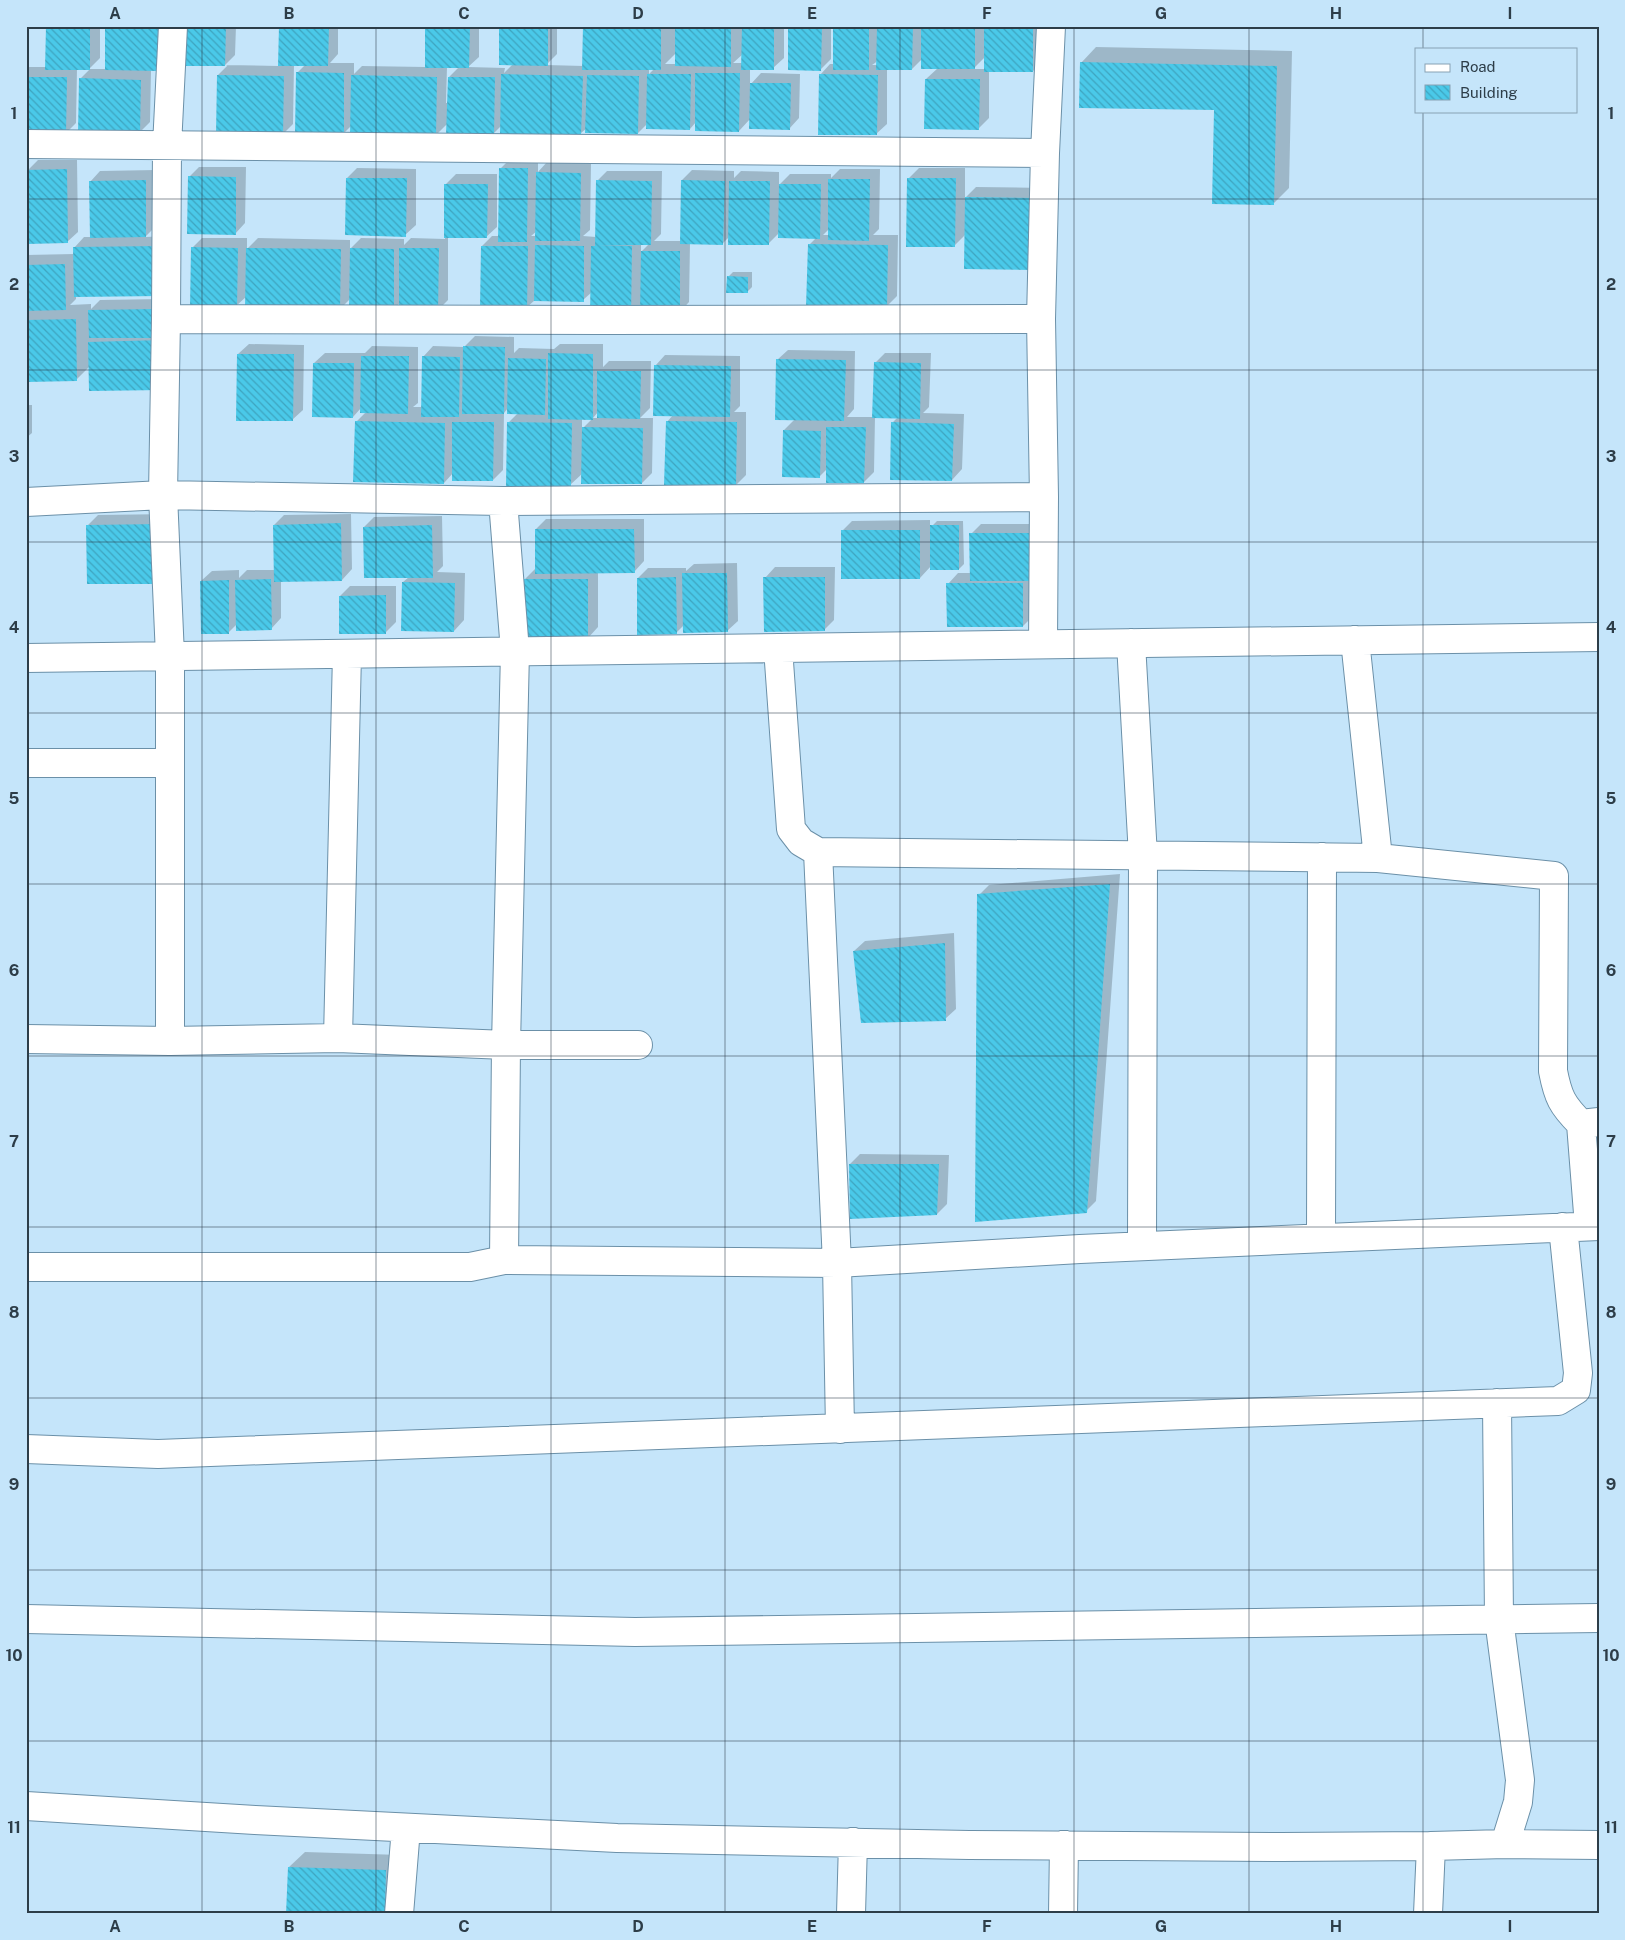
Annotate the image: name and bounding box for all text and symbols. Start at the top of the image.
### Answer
text: A [109,4,121,23]
text: B [284,4,295,23]
text: C [458,4,470,23]
text: D [632,4,644,23]
text: E [807,4,817,23]
text: F [982,4,992,23]
text: G [1155,4,1167,23]
text: H [1330,4,1342,23]
text: I [1508,4,1512,23]
legend [1415,48,1578,112]
text: Road [1460,58,1496,75]
text: Building [1460,84,1518,101]
text: 1 [11,104,17,123]
text: 1 [1608,104,1614,123]
text: 2 [9,275,19,294]
text: 2 [1606,275,1616,294]
text: 3 [9,447,19,466]
text: 3 [1606,447,1616,466]
text: 4 [9,618,20,637]
text: 4 [1606,618,1617,637]
text: 5 [9,789,20,808]
text: 5 [1606,789,1617,808]
text: 6 [9,961,19,980]
text: 6 [1606,961,1616,980]
text: 7 [9,1132,19,1151]
text: 7 [1606,1132,1616,1151]
text: 8 [9,1303,20,1322]
text: 8 [1606,1303,1617,1322]
text: 9 [9,1475,19,1494]
text: 9 [1606,1475,1616,1494]
text: 10 [5,1646,23,1665]
text: 10 [1602,1646,1620,1665]
text: 11 [7,1818,21,1837]
text: 11 [1604,1818,1618,1837]
text: A [109,1917,121,1936]
text: B [284,1917,295,1936]
text: C [458,1917,470,1936]
text: D [632,1917,644,1936]
text: E [807,1917,817,1936]
text: F [982,1917,992,1936]
text: G [1155,1917,1167,1936]
text: H [1330,1917,1342,1936]
text: I [1508,1917,1512,1936]

